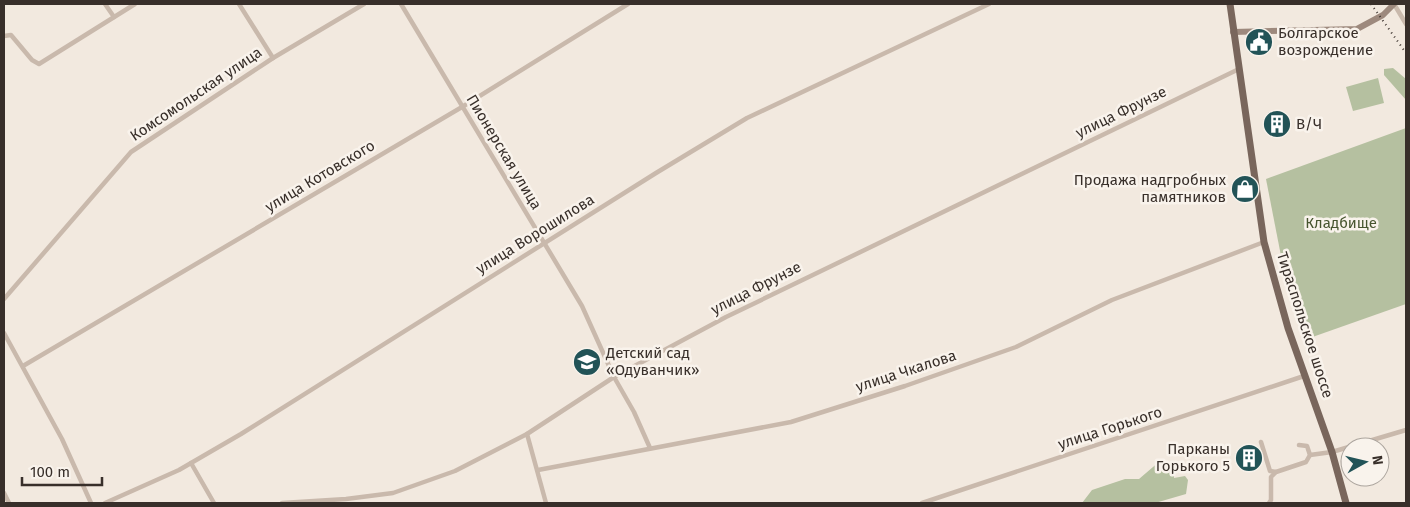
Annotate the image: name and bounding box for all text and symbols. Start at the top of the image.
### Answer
place label: Болгарское возрождение [1278,24,1373,59]
public building icon: Болгарское возрождение [1244,27,1274,57]
street label: Комсомольская улица [127,43,265,145]
street label: улица Фрунзе [1073,82,1169,142]
street label: Пионерская улица [463,91,545,213]
building icon: В/Ч [1262,109,1292,139]
place label: В/Ч [1296,115,1322,133]
street label: улица Котовского [262,136,378,216]
place label: Продажа надгробных памятников [1074,171,1227,206]
shop icon: Продажа надгробных памятников [1230,174,1260,204]
street label: улица Ворошилова [473,190,597,278]
park label: Кладбище [1305,214,1377,232]
street label: Тираспольское шоссе [1273,250,1337,400]
street label: улица Фрунзе [708,258,804,318]
place label: Детский сад «Одуванчик» [605,344,700,379]
street label: улица Чкалова [854,346,958,396]
school or university icon: Детский сад «Одуванчик» [572,347,602,377]
street label: улица Горького [1056,403,1164,453]
north arrow [1340,437,1390,487]
place label: Парканы Горького 5 [1156,440,1230,475]
building icon: Парканы Горького 5 [1234,443,1264,473]
scale bar [22,454,102,486]
text: N [1368,454,1386,466]
text: 100 m [30,463,70,481]

